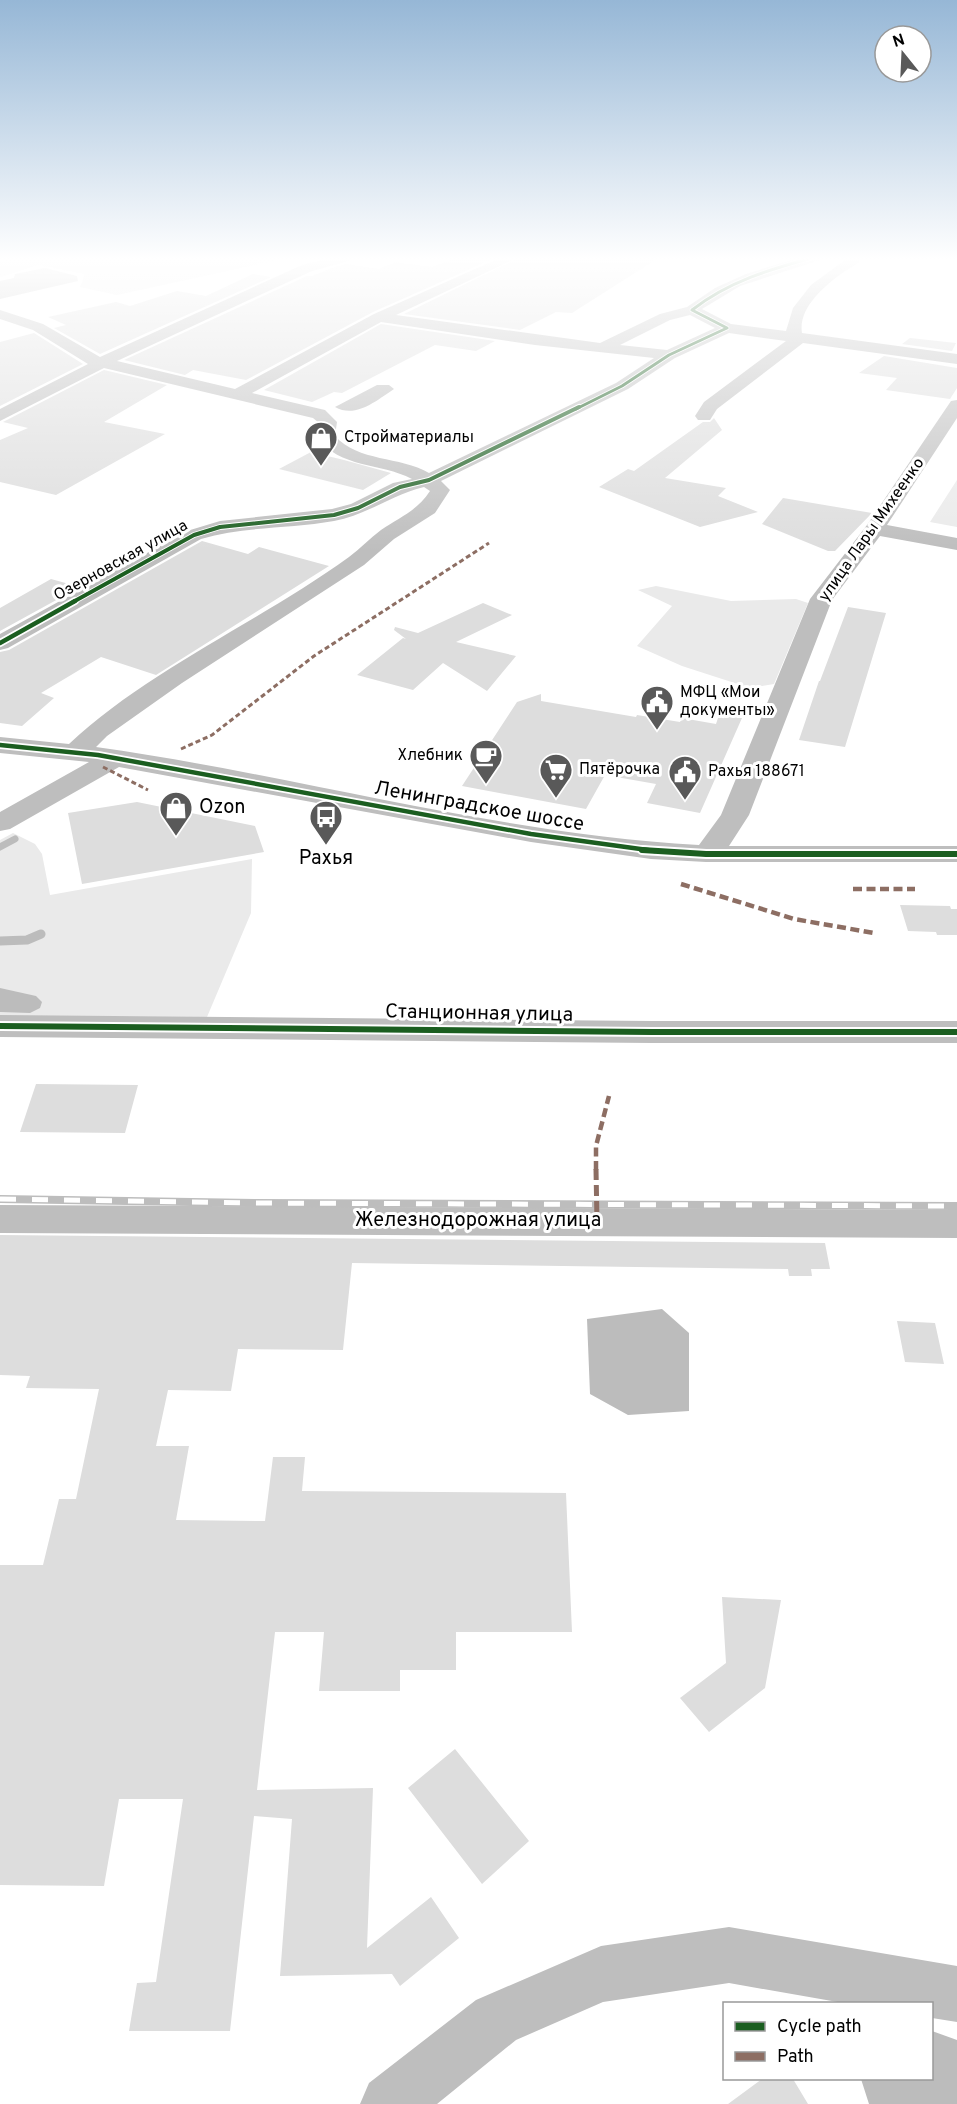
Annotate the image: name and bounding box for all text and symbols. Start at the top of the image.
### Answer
north arrow [873,24,933,84]
text: N [890,30,908,53]
shop icon: Стройматериалы [303,420,339,467]
place label: Стройматериалы [344,428,474,448]
street label: улица Лары Михеенко [815,454,929,606]
street label: Озерновская улица [51,516,191,606]
place label: МФЦ «Мои документы» [680,683,775,721]
public building icon: МФЦ «Мои документы» [639,684,675,731]
cafe icon: Хлебник [468,738,504,785]
place label: Хлебник [398,746,463,766]
supermarket icon: Пятёрочка [538,752,574,799]
public building icon: Рахья 188671 [667,754,703,801]
place label: Пятёрочка [579,760,660,780]
place label: Рахья 188671 [708,762,805,782]
street label: Ленинградское шоссе [372,776,586,838]
shop icon: Ozon [158,790,194,837]
place label: Ozon [199,795,245,821]
bus stop icon: Рахья [308,799,344,846]
place label: Рахья [299,846,353,872]
street label: Станционная улица [385,999,573,1029]
street label: Железнодорожная улица [355,1208,601,1234]
legend [723,2002,933,2080]
text: Cycle path [777,2016,862,2039]
text: Path [777,2046,814,2069]

